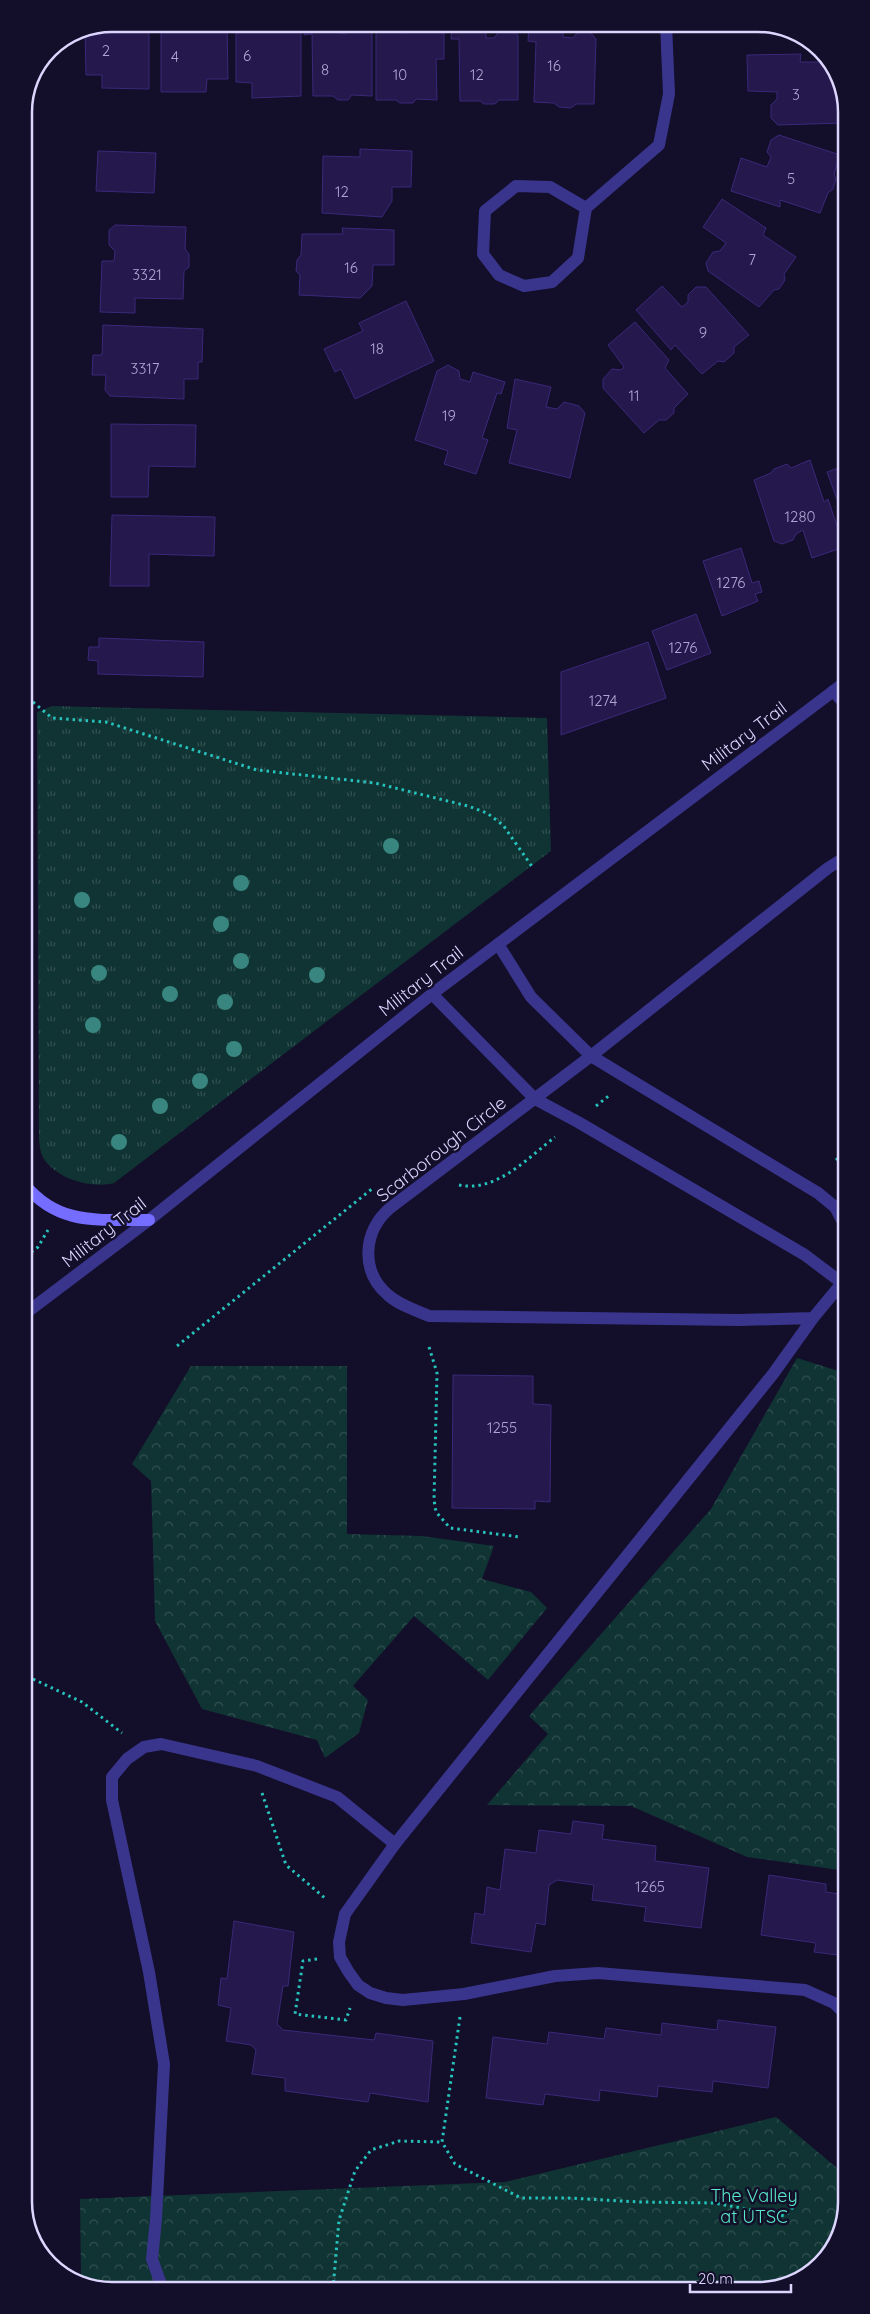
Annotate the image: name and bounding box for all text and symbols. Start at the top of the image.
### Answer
house number: 2 [102,41,110,60]
house number: 6 [243,46,251,65]
house number: 4 [171,47,179,66]
house number: 16 [547,56,561,75]
house number: 8 [321,60,329,79]
house number: 10 [393,65,407,84]
house number: 12 [470,65,484,84]
house number: 3 [792,85,800,104]
house number: 5 [787,169,795,188]
house number: 12 [335,182,349,201]
house number: 7 [748,250,756,269]
house number: 16 [344,258,358,277]
house number: 3321 [132,265,162,284]
house number: 9 [699,323,707,342]
house number: 18 [370,339,384,358]
house number: 3317 [131,359,160,378]
house number: 11 [628,386,640,405]
house number: 19 [442,406,456,425]
house number: 1280 [785,507,816,526]
house number: 1276 [717,573,745,592]
house number: 1276 [669,638,697,657]
house number: 1274 [589,691,617,710]
street label: Military Trail [697,696,791,776]
street label: Military Trail [374,941,468,1021]
street label: Scarborough Circle [371,1091,511,1207]
street label: Military Trail [57,1192,151,1272]
house number: 1255 [487,1418,517,1437]
house number: 1265 [635,1877,665,1896]
park label: The Valley at UTSC [710,2184,798,2228]
scale bar [690,2262,791,2294]
text: 20 m [698,2269,733,2288]

